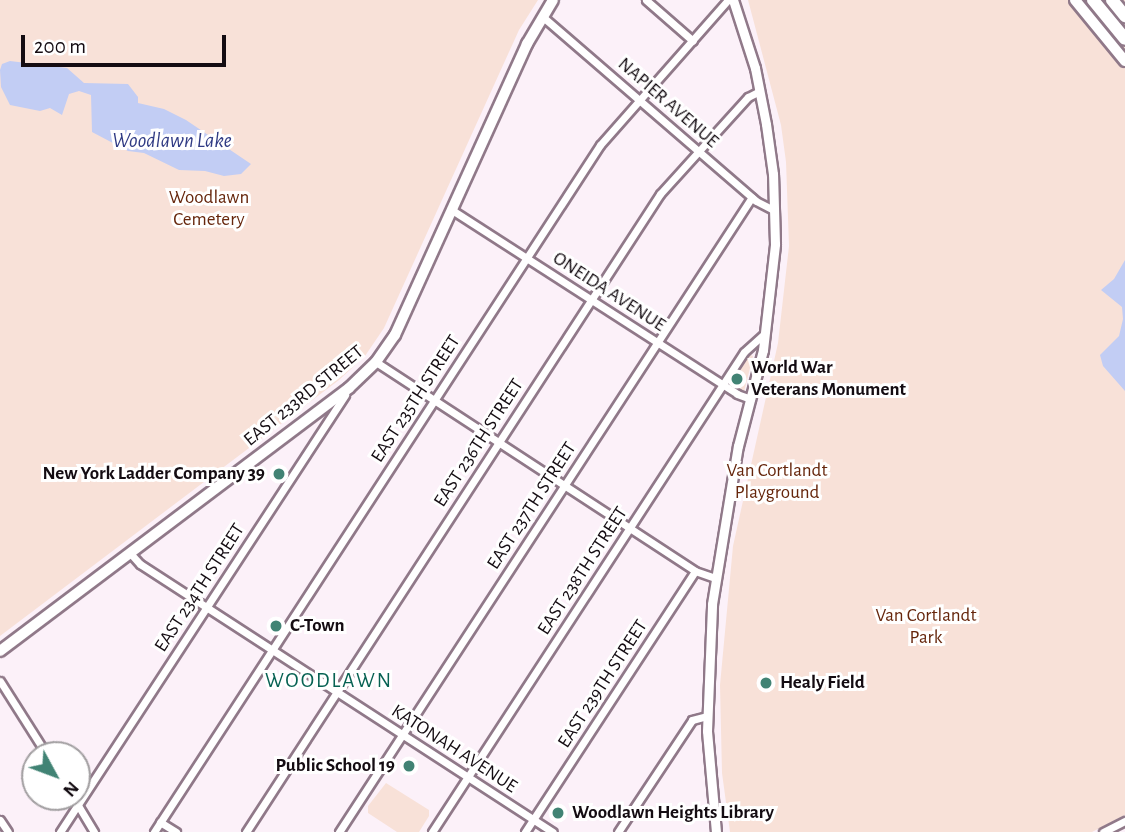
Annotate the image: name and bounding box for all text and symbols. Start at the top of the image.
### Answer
scale bar [24,21,229,65]
text: 200 m [34,36,86,57]
street label: NAPIER AVENUE [613,53,723,153]
water label: Woodlawn Lake [112,128,232,154]
park label: Woodlawn Cemetery [169,187,249,231]
street label: ONEIDA AVENUE [548,247,670,337]
street label: EAST 235TH STREET [366,331,466,467]
street label: EAST 233RD STREET [239,341,369,451]
place label: World War Veterans Monument [751,357,906,401]
marker: World War Veterans Monument [729,371,745,387]
street label: EAST 236TH STREET [429,375,529,511]
street label: EAST 237TH STREET [482,438,582,574]
park label: Van Cortlandt Playground [726,460,828,504]
place label: New York Ladder Company 39 [42,463,265,485]
marker: New York Ladder Company 39 [271,466,287,482]
street label: EAST 238TH STREET [533,503,633,639]
street label: EAST 234TH STREET [150,520,250,656]
park label: Van Cortlandt Park [875,605,977,649]
place label: C-Town [290,615,345,637]
street label: EAST 239TH STREET [553,616,653,752]
marker: C-Town [268,618,284,634]
district label: WOODLAWN [266,668,392,694]
place label: Healy Field [780,672,865,694]
marker: Healy Field [758,675,774,691]
street label: KATONAH AVENUE [387,700,521,798]
north arrow [21,741,91,811]
place label: Public School 19 [275,755,395,777]
marker: Public School 19 [401,758,417,774]
text: N [59,778,82,800]
place label: Woodlawn Heights Library [572,802,774,824]
marker: Woodlawn Heights Library [550,805,566,821]

